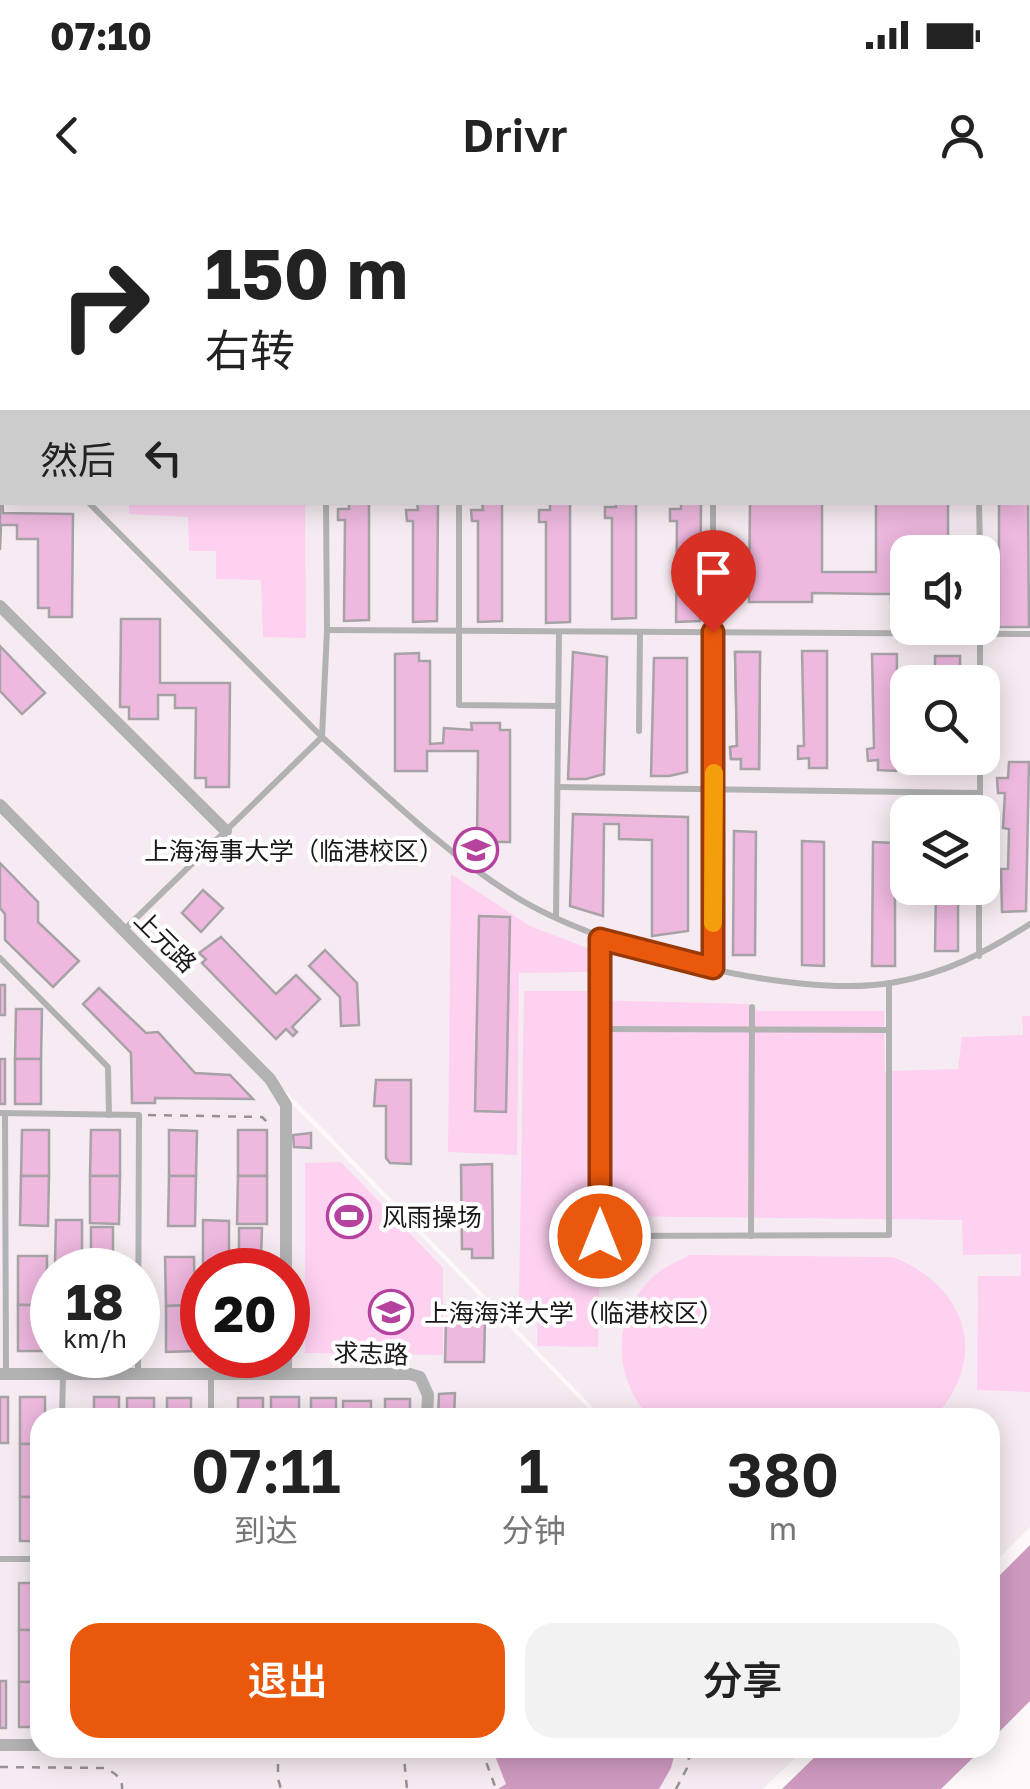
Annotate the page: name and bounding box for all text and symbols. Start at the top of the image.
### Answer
text: 07:10 [50,13,152,58]
icon: back [40,108,95,163]
text: Drivr [462,108,568,162]
icon: person [935,108,990,163]
text: 150 m [205,230,408,314]
icon: right [40,240,170,370]
text: 右转 [205,323,295,377]
icon: left [136,430,191,485]
text: 然后 [40,437,116,482]
pin [671,530,756,633]
map controls [890,535,1000,905]
button: sound [890,535,1000,645]
icon: arrive [686,545,741,600]
button: search [890,665,1000,775]
button: layers [890,795,1000,905]
school or university icon: 上海海事大学（临港校区） [453,827,499,873]
place label: 上海海事大学（临港校区） [144,835,444,866]
street label: 上元路 [129,904,203,978]
position arrow [548,1184,652,1288]
sports icon: 风雨操场 [326,1193,372,1239]
place label: 风雨操场 [382,1201,482,1232]
speed limit sign: 20 [180,1248,310,1378]
text: 18 [66,1271,124,1331]
school or university icon: 上海海洋大学（临港校区） [368,1289,414,1335]
place label: 上海海洋大学（临港校区） [424,1297,724,1328]
text: km/h [63,1323,127,1354]
street label: 求志路 [333,1336,409,1370]
text: 07:11 [191,1434,341,1506]
text: 1 [519,1434,549,1506]
text: 380 [727,1438,839,1510]
text: m [769,1509,797,1547]
text: 到达 [234,1511,298,1549]
text: 分钟 [502,1511,566,1549]
button: 退出 [70,1623,505,1738]
button: 分享 [525,1623,960,1738]

